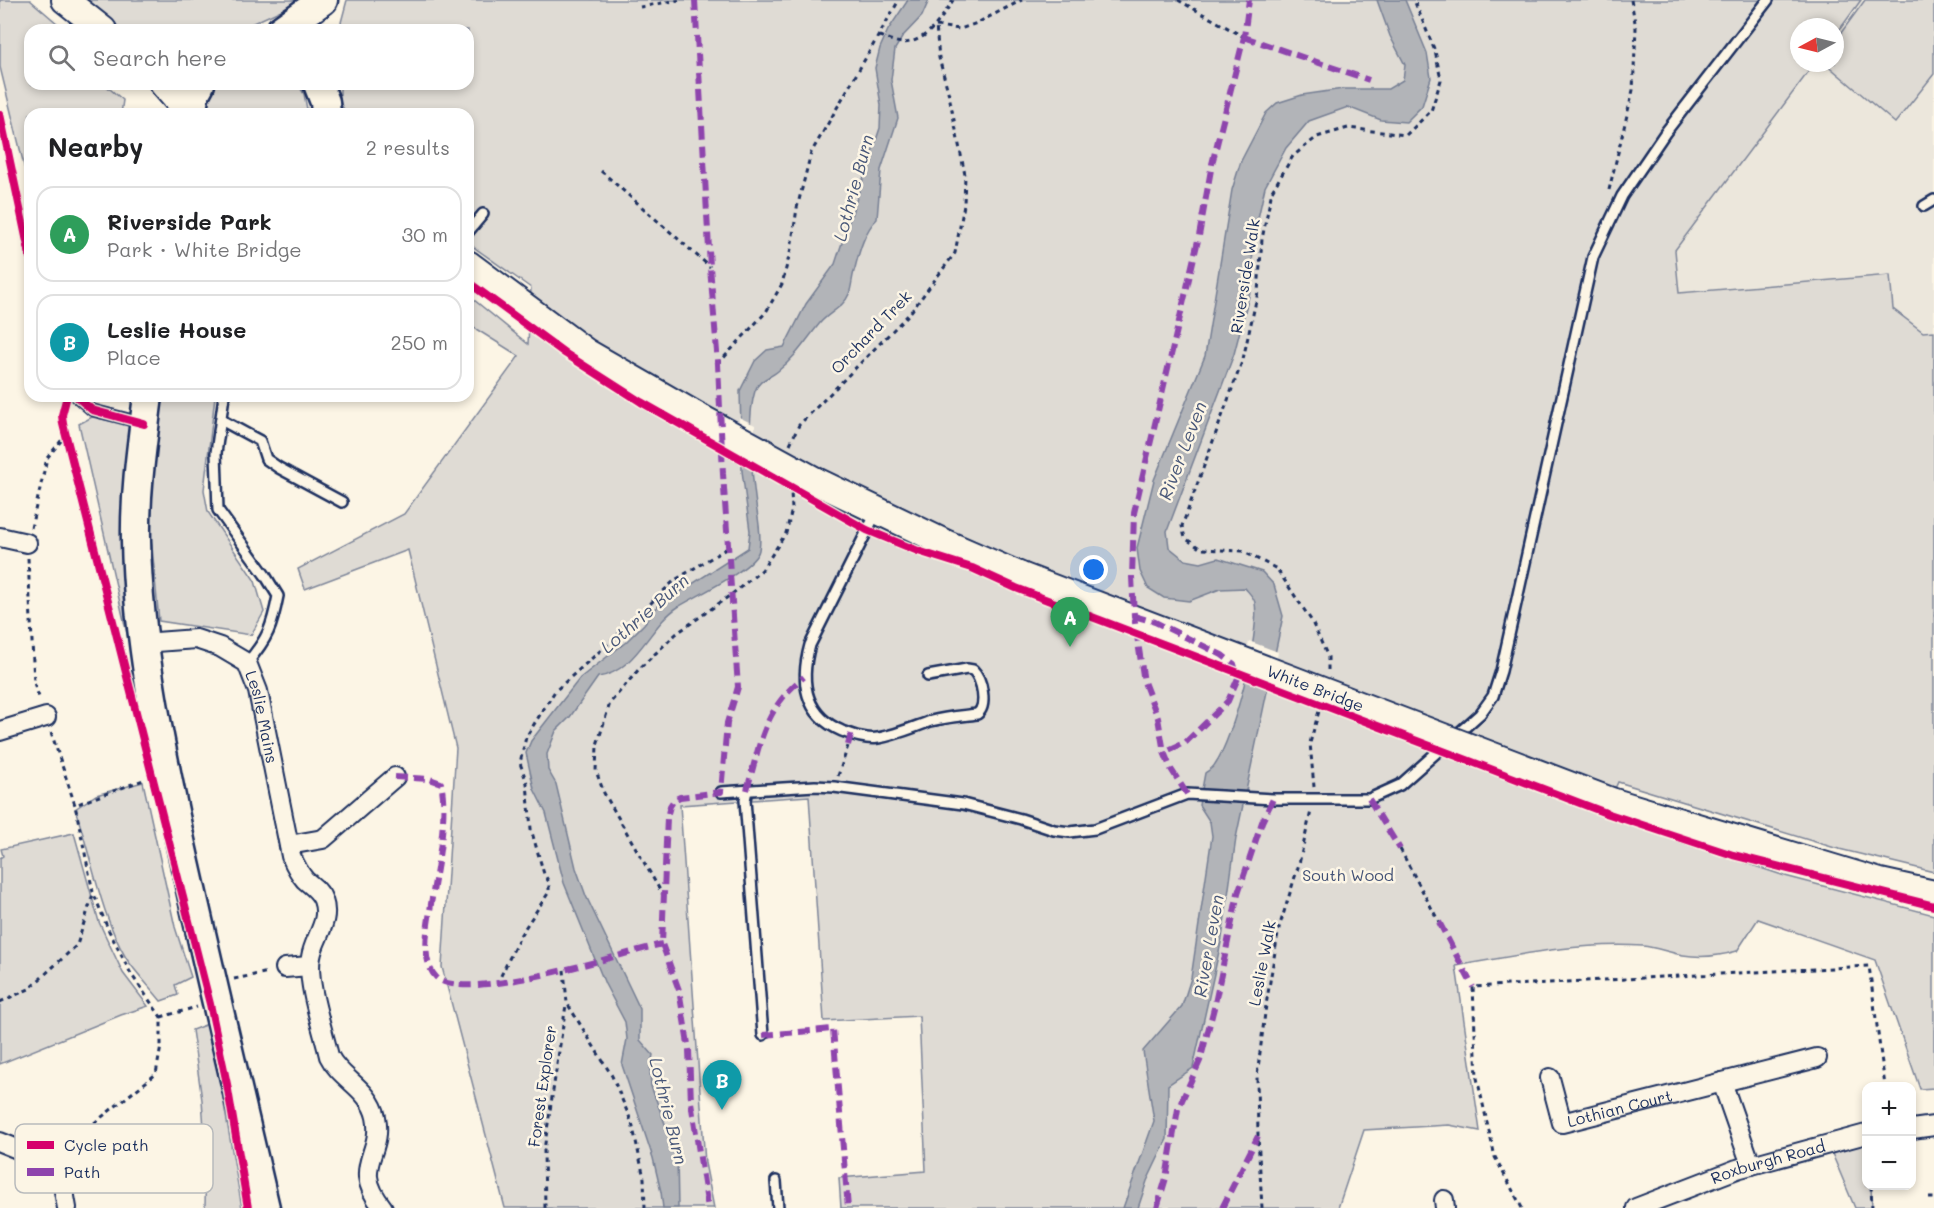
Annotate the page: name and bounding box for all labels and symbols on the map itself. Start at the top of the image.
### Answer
north arrow [1790,18,1844,72]
water label: Lothrie Burn [827,132,879,244]
street label: Riverside Walk [1225,217,1264,335]
street label: Orchard Trek [826,286,916,378]
water label: River Leven [1152,398,1212,503]
your location [1079,555,1108,584]
water label: Lothrie Burn [595,568,694,658]
pin: A [1050,598,1090,647]
street label: White Bridge [1264,660,1367,716]
street label: Leslie Mains [241,667,283,765]
park label: South Wood [1302,864,1394,885]
water label: River Leven [1187,893,1229,999]
street label: Leslie Walk [1243,918,1280,1007]
street label: Forest Explorer [523,1024,560,1148]
water label: Lothrie Burn [644,1055,694,1167]
pin: B [702,1060,742,1110]
street label: Lothian Court [1565,1084,1674,1131]
legend [15,1124,213,1193]
text: Cycle path [64,1134,148,1155]
street label: Roxburgh Road [1707,1135,1827,1188]
text: Path [64,1161,100,1182]

